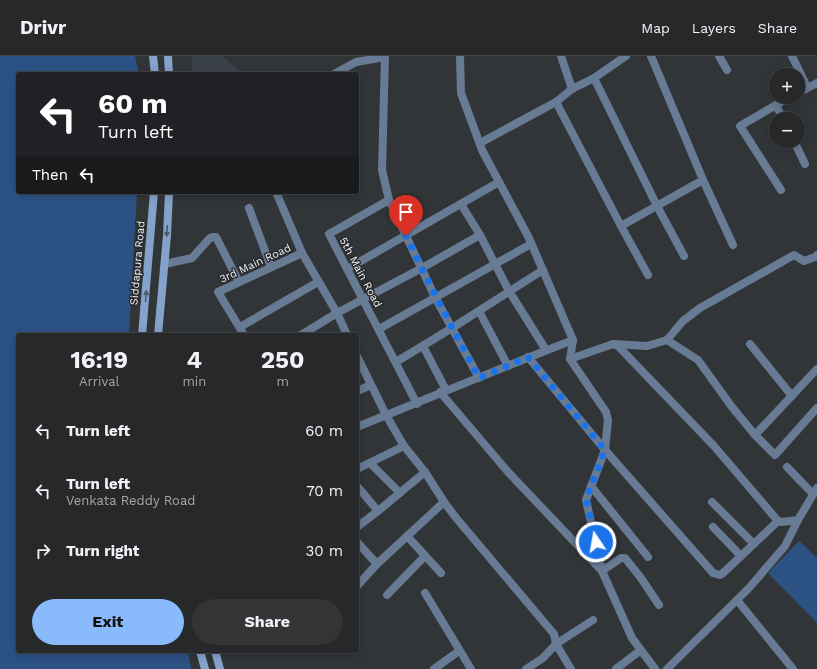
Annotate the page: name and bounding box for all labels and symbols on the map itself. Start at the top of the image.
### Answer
pin [389,195,423,236]
street label: Siddapura Road [127,220,148,306]
one-way arrow [164,225,171,237]
street label: 5th Main Road [337,235,384,309]
street label: 3rd Main Road [217,241,293,286]
one-way arrow [142,290,149,302]
position arrow [575,521,617,563]

